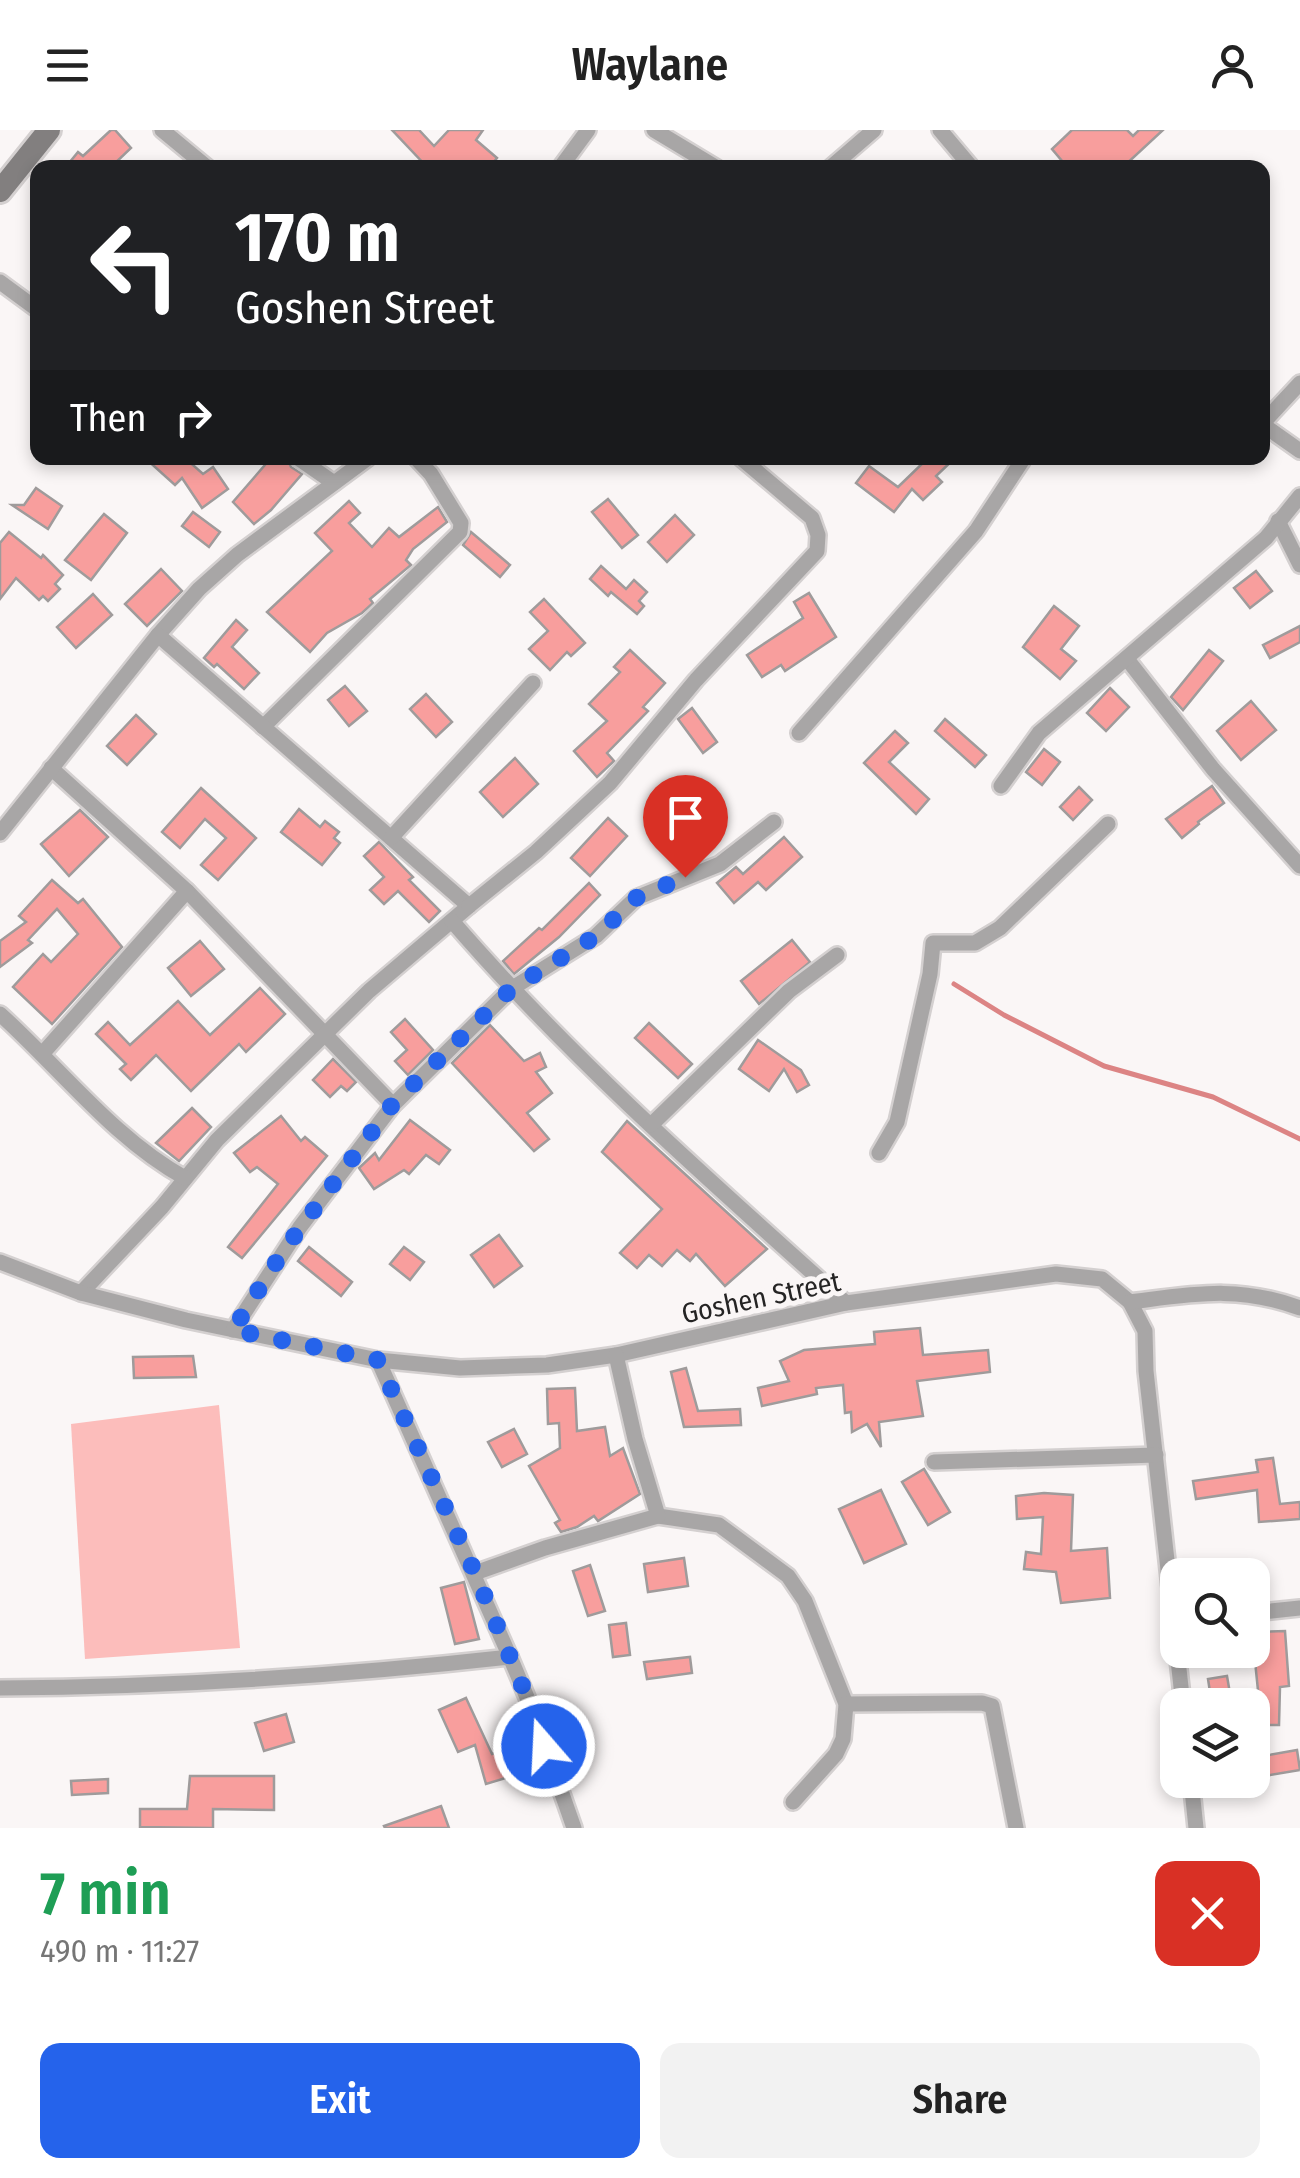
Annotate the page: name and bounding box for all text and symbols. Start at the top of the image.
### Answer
icon: menu [40,38,95,93]
text: Waylane [572,38,728,92]
icon: person [1205,38,1260,93]
text: 170 m [235,196,400,280]
icon: left [70,200,200,330]
text: Goshen Street [235,281,495,335]
icon: right [166,390,221,445]
text: Then [70,395,146,441]
pin [643,775,728,878]
icon: arrive [658,790,713,845]
street label: Goshen Street [679,1264,844,1330]
map controls [1160,1558,1270,1798]
button: search [1160,1558,1270,1668]
button: layers [1160,1688,1270,1798]
position arrow [492,1694,596,1798]
text: 7 min [40,1858,171,1930]
button: close [1155,1861,1260,1966]
text: 490 m · 11:27 [40,1932,199,1970]
button: Exit [40,2043,640,2158]
button: Share [660,2043,1260,2158]

